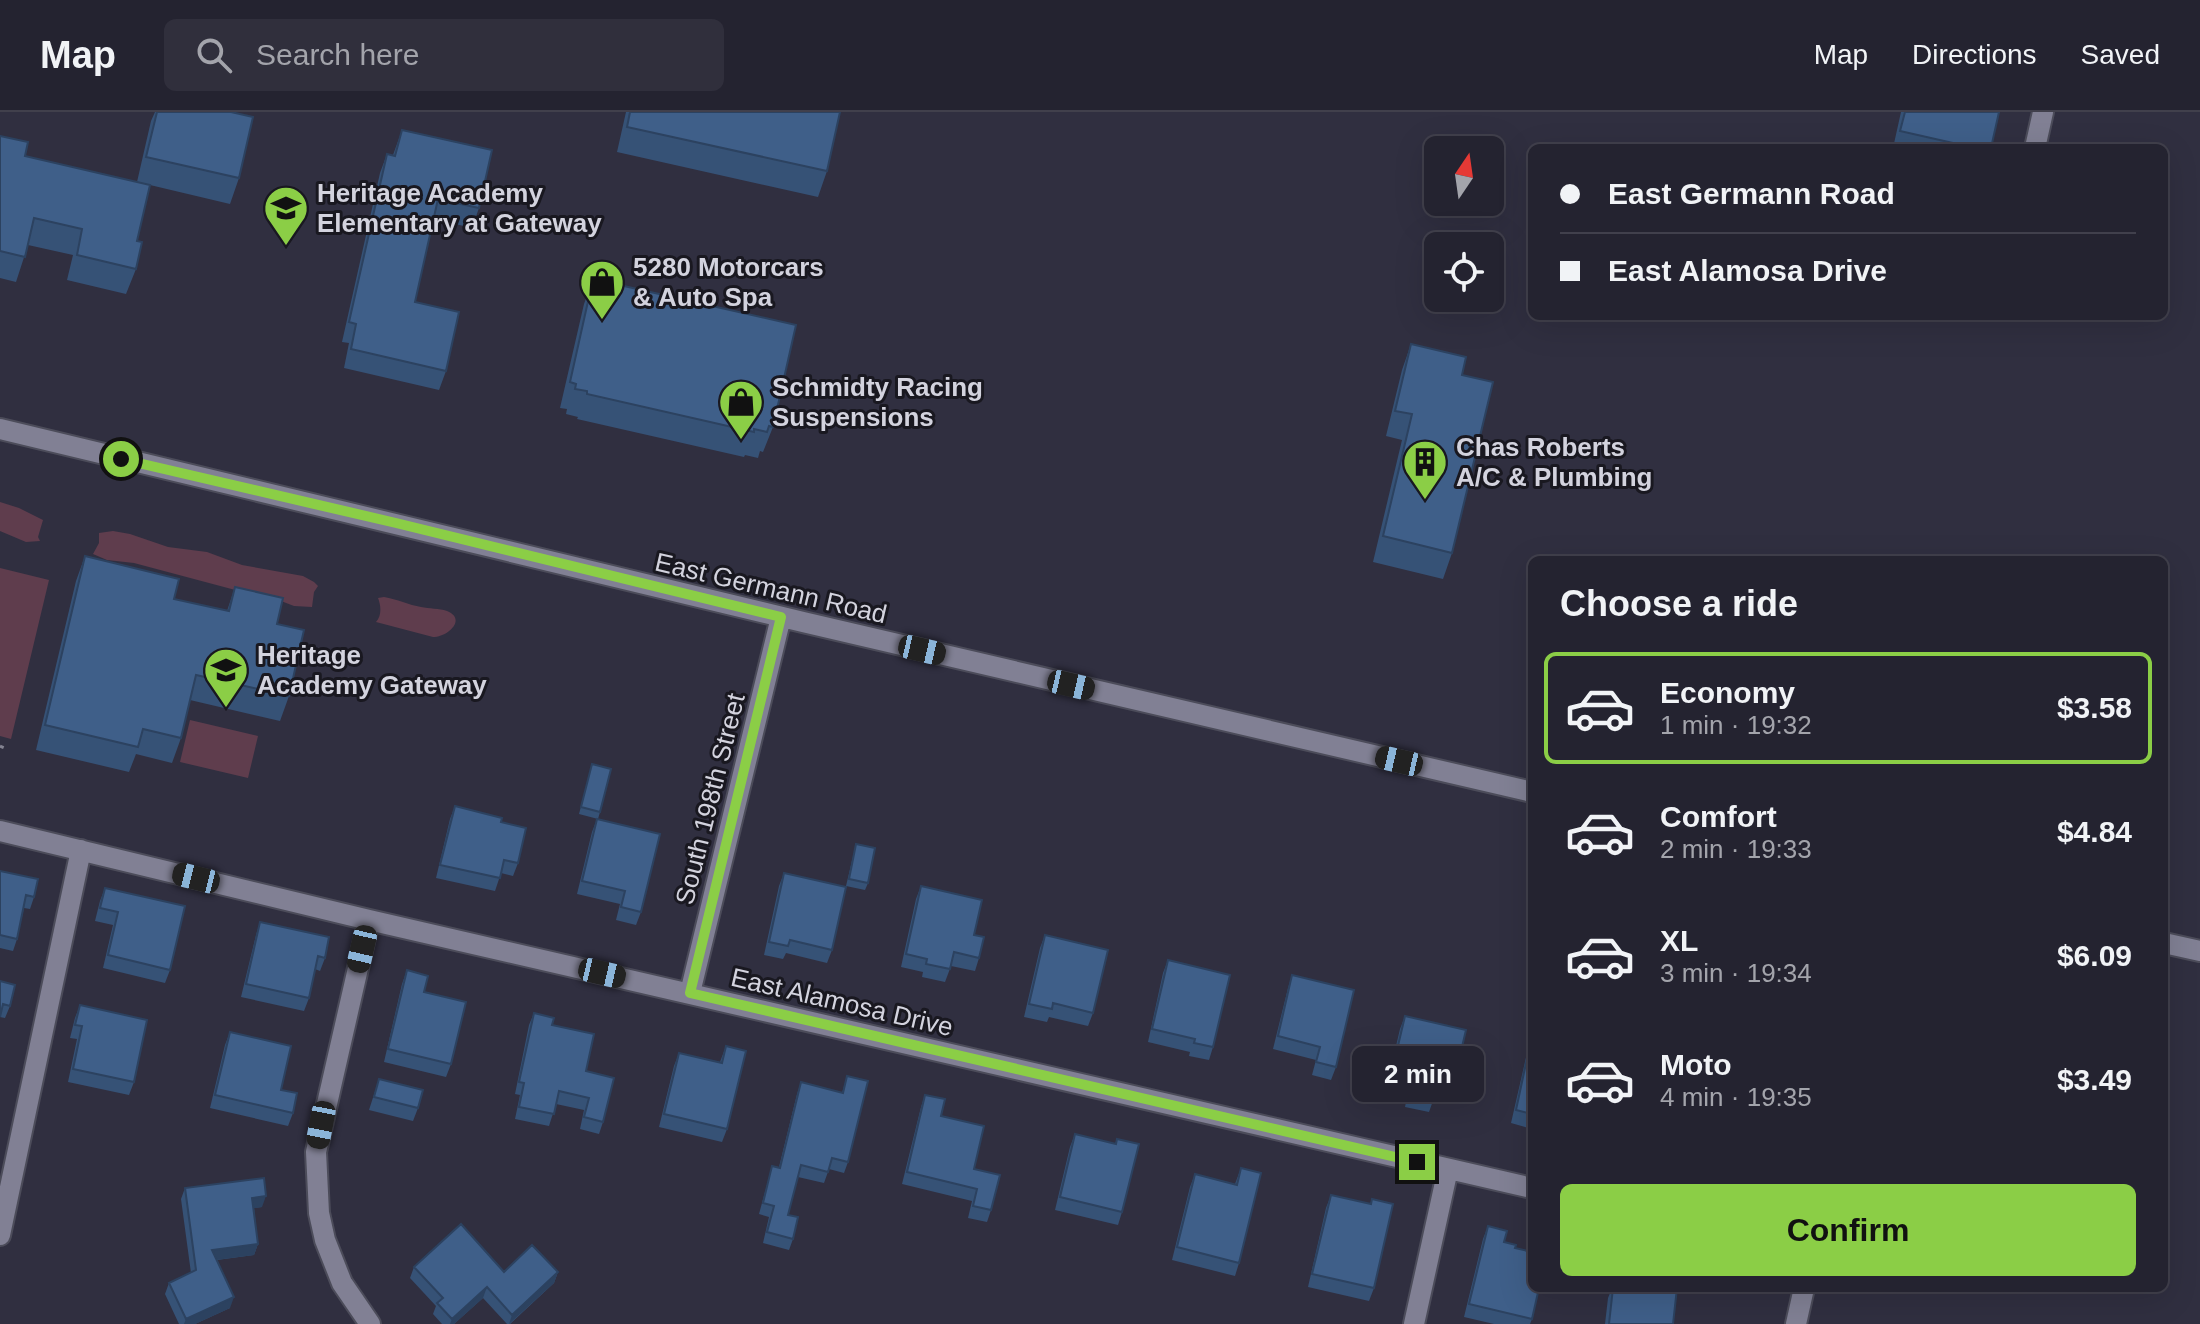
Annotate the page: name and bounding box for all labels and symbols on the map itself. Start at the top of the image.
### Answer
north arrow [1424,136,1504,216]
place label: Heritage Academy Elementary at Gateway [317,178,602,238]
school or university icon: Heritage Academy Elementary at Gateway [262,184,310,247]
place label: 5280 Motorcars & Auto Spa [633,252,824,312]
shop icon: 5280 Motorcars & Auto Spa [578,258,626,321]
place label: Schmidty Racing Suspensions [772,372,983,432]
shop icon: Schmidty Racing Suspensions [717,378,765,441]
place label: Chas Roberts A/C & Plumbing [1456,432,1652,492]
building icon: Chas Roberts A/C & Plumbing [1401,438,1449,501]
route start [103,441,139,477]
street label: East Germann Road [652,547,890,629]
car [896,633,948,667]
place label: Heritage Academy Gateway [257,640,487,700]
school or university icon: Heritage Academy Gateway [202,646,250,709]
car [1045,668,1097,702]
street label: South 198th Street [669,689,751,908]
car [1373,744,1425,778]
car [170,861,222,895]
car [345,923,379,975]
car [576,956,628,990]
street label: East Alamosa Drive [728,962,956,1042]
callout: 2 min [1351,1046,1483,1102]
car [305,1099,337,1151]
route end [1399,1144,1435,1180]

